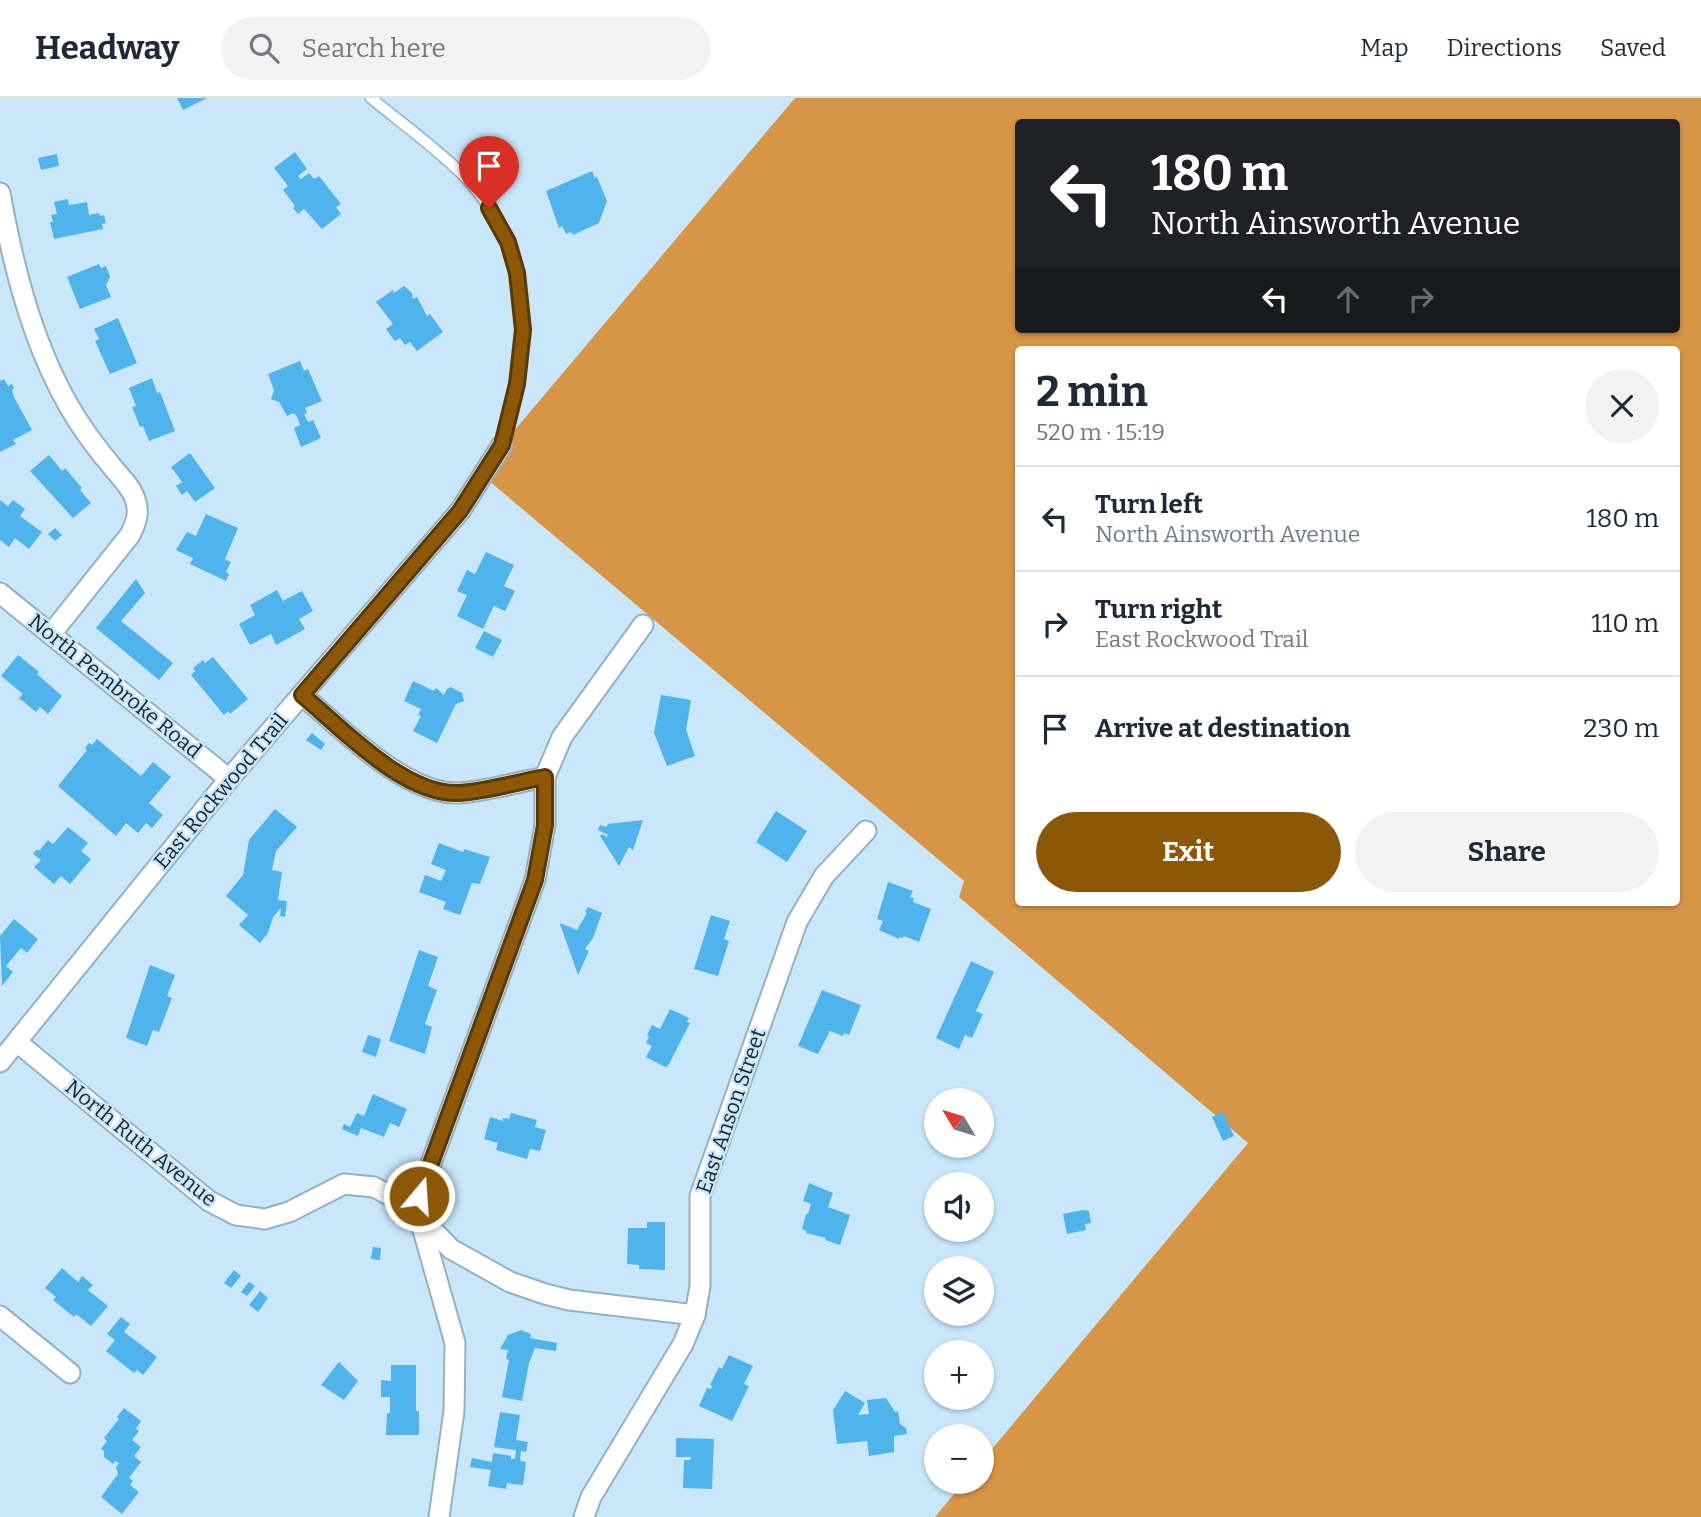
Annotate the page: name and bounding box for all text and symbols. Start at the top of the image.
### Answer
search box [221,17,711,80]
text: Headway [35,28,179,68]
icon: search [245,29,283,67]
text: Search here [301,33,446,64]
text: Map [1360,34,1409,62]
text: Directions [1447,34,1562,62]
text: Saved [1600,34,1666,62]
pin [459,136,519,208]
text: 180 m [1151,144,1288,203]
icon: arrive [470,147,508,185]
icon: left [1036,147,1127,238]
text: North Ainsworth Avenue [1151,204,1520,242]
icon: left [1256,280,1294,318]
icon: ahead [1329,280,1367,318]
icon: right [1402,280,1440,318]
text: 2 min [1036,367,1148,417]
button: close [1585,369,1659,443]
text: 520 m · 15:19 [1036,418,1165,446]
text: Turn left [1095,489,1203,520]
icon: left [1036,500,1074,538]
text: 180 m [1586,503,1659,534]
text: North Ainsworth Avenue [1095,520,1360,548]
text: Turn right [1095,594,1222,625]
icon: right [1036,605,1074,643]
street label: North Pembroke Road [23,608,207,764]
text: 110 m [1591,608,1659,639]
text: East Rockwood Trail [1095,625,1308,653]
street label: East Rockwood Trail [148,708,294,874]
icon: arrive [1036,710,1074,748]
text: Arrive at destination [1095,713,1350,744]
text: 230 m [1583,713,1659,744]
button: Exit [1036,812,1341,892]
button: Share [1355,812,1659,892]
street label: East Anson Street [691,1025,772,1197]
street label: North Ruth Avenue [60,1074,222,1212]
north arrow [924,1088,994,1158]
map controls [924,1088,994,1494]
position arrow [382,1159,456,1233]
button: sound [924,1172,994,1242]
button: layers [924,1256,994,1326]
button: + [924,1340,994,1410]
button: − [924,1424,994,1494]

